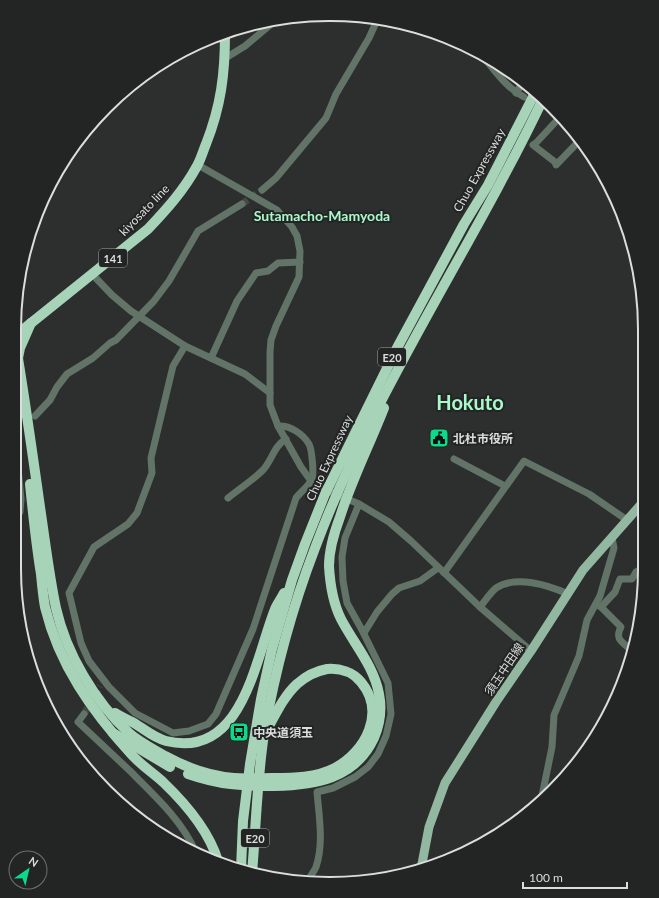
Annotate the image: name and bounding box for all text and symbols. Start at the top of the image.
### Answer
street label: Chuo Expressway [450,125,509,214]
street label: kiyosato line [116,181,172,239]
district label: Sutamacho-Mamyoda [254,207,390,224]
road number: 141 [99,249,127,267]
road number: E20 [378,348,406,366]
district label: Hokuto [436,390,504,414]
street label: Chuo Expressway [303,412,356,503]
public building icon: 北杜市役所 [428,427,450,449]
place label: 北杜市役所 [453,431,513,446]
street label: 須玉中田線 [481,640,527,698]
bus stop icon: 中央道須玉 [228,721,250,743]
place label: 中央道須玉 [253,725,313,740]
road number: E20 [241,829,269,847]
north arrow [8,850,48,890]
text: N [27,854,41,869]
scale bar [523,864,627,890]
text: 100 m [529,870,563,885]

